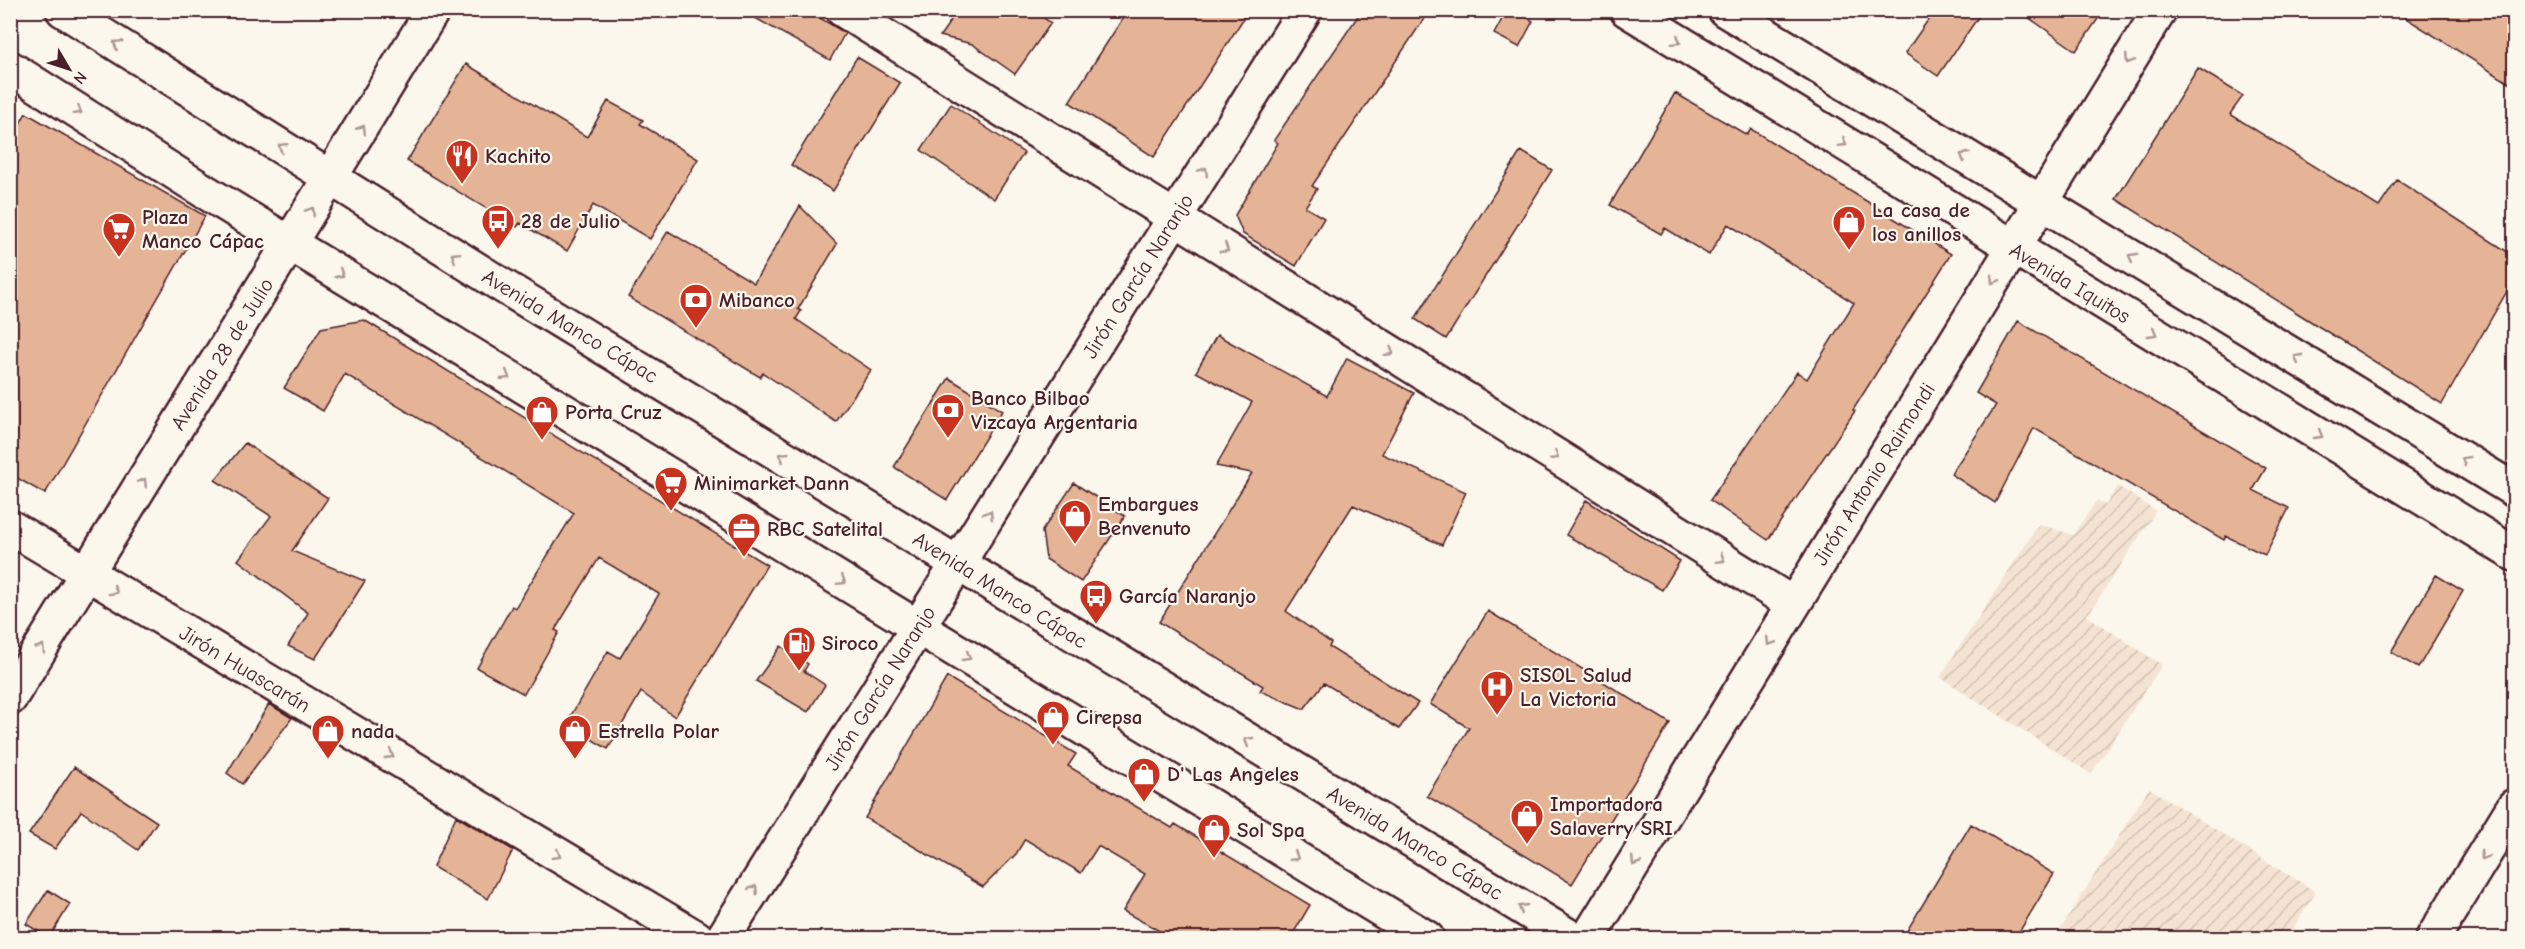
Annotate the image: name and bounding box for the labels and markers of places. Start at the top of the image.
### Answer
restaurant icon: Kachito [444,138,480,185]
place label: Kachito [485,144,551,168]
place label: La casa de los anillos [1872,198,1970,246]
bus stop icon: 28 de Julio [480,203,516,250]
shop icon: La casa de los anillos [1831,204,1867,251]
place label: Plaza Manco Cápac [142,205,264,253]
place label: 28 de Julio [521,209,620,233]
supermarket icon: Plaza Manco Cápac [101,211,137,258]
bank icon: Mibanco [678,282,714,329]
place label: Mibanco [719,288,795,312]
place label: Banco Bilbao Vizcaya Argentaria [971,386,1138,434]
bank icon: Banco Bilbao Vizcaya Argentaria [930,392,966,439]
shop icon: Porta Cruz [524,394,560,441]
place label: Porta Cruz [565,400,661,424]
supermarket icon: Minimarket Dann [653,465,689,512]
place label: Minimarket Dann [694,471,850,495]
place label: Embargues Benvenuto [1098,492,1198,540]
shop icon: Embargues Benvenuto [1057,498,1093,545]
office icon: RBC Satelital [726,511,762,558]
place label: RBC Satelital [767,517,883,541]
bus stop icon: García Naranjo [1078,578,1114,625]
place label: García Naranjo [1119,584,1256,608]
fuel station icon: Siroco [781,625,817,672]
place label: Siroco [822,631,878,655]
place label: SISOL Salud La Victoria [1520,663,1632,711]
hospital icon: SISOL Salud La Victoria [1479,669,1515,716]
shop icon: Cirepsa [1035,699,1071,746]
place label: Cirepsa [1076,705,1142,729]
shop icon: nada [310,713,346,760]
shop icon: Estrella Polar [557,713,593,760]
place label: nada [351,719,395,743]
place label: Estrella Polar [598,719,720,743]
shop icon: D' Las Angeles [1126,756,1162,803]
place label: D' Las Angeles [1167,762,1299,786]
place label: Importadora Salaverry SRI [1550,792,1673,840]
shop icon: Importadora Salaverry SRI [1509,798,1545,845]
shop icon: Sol Spa [1196,812,1232,859]
place label: Sol Spa [1237,818,1305,842]

